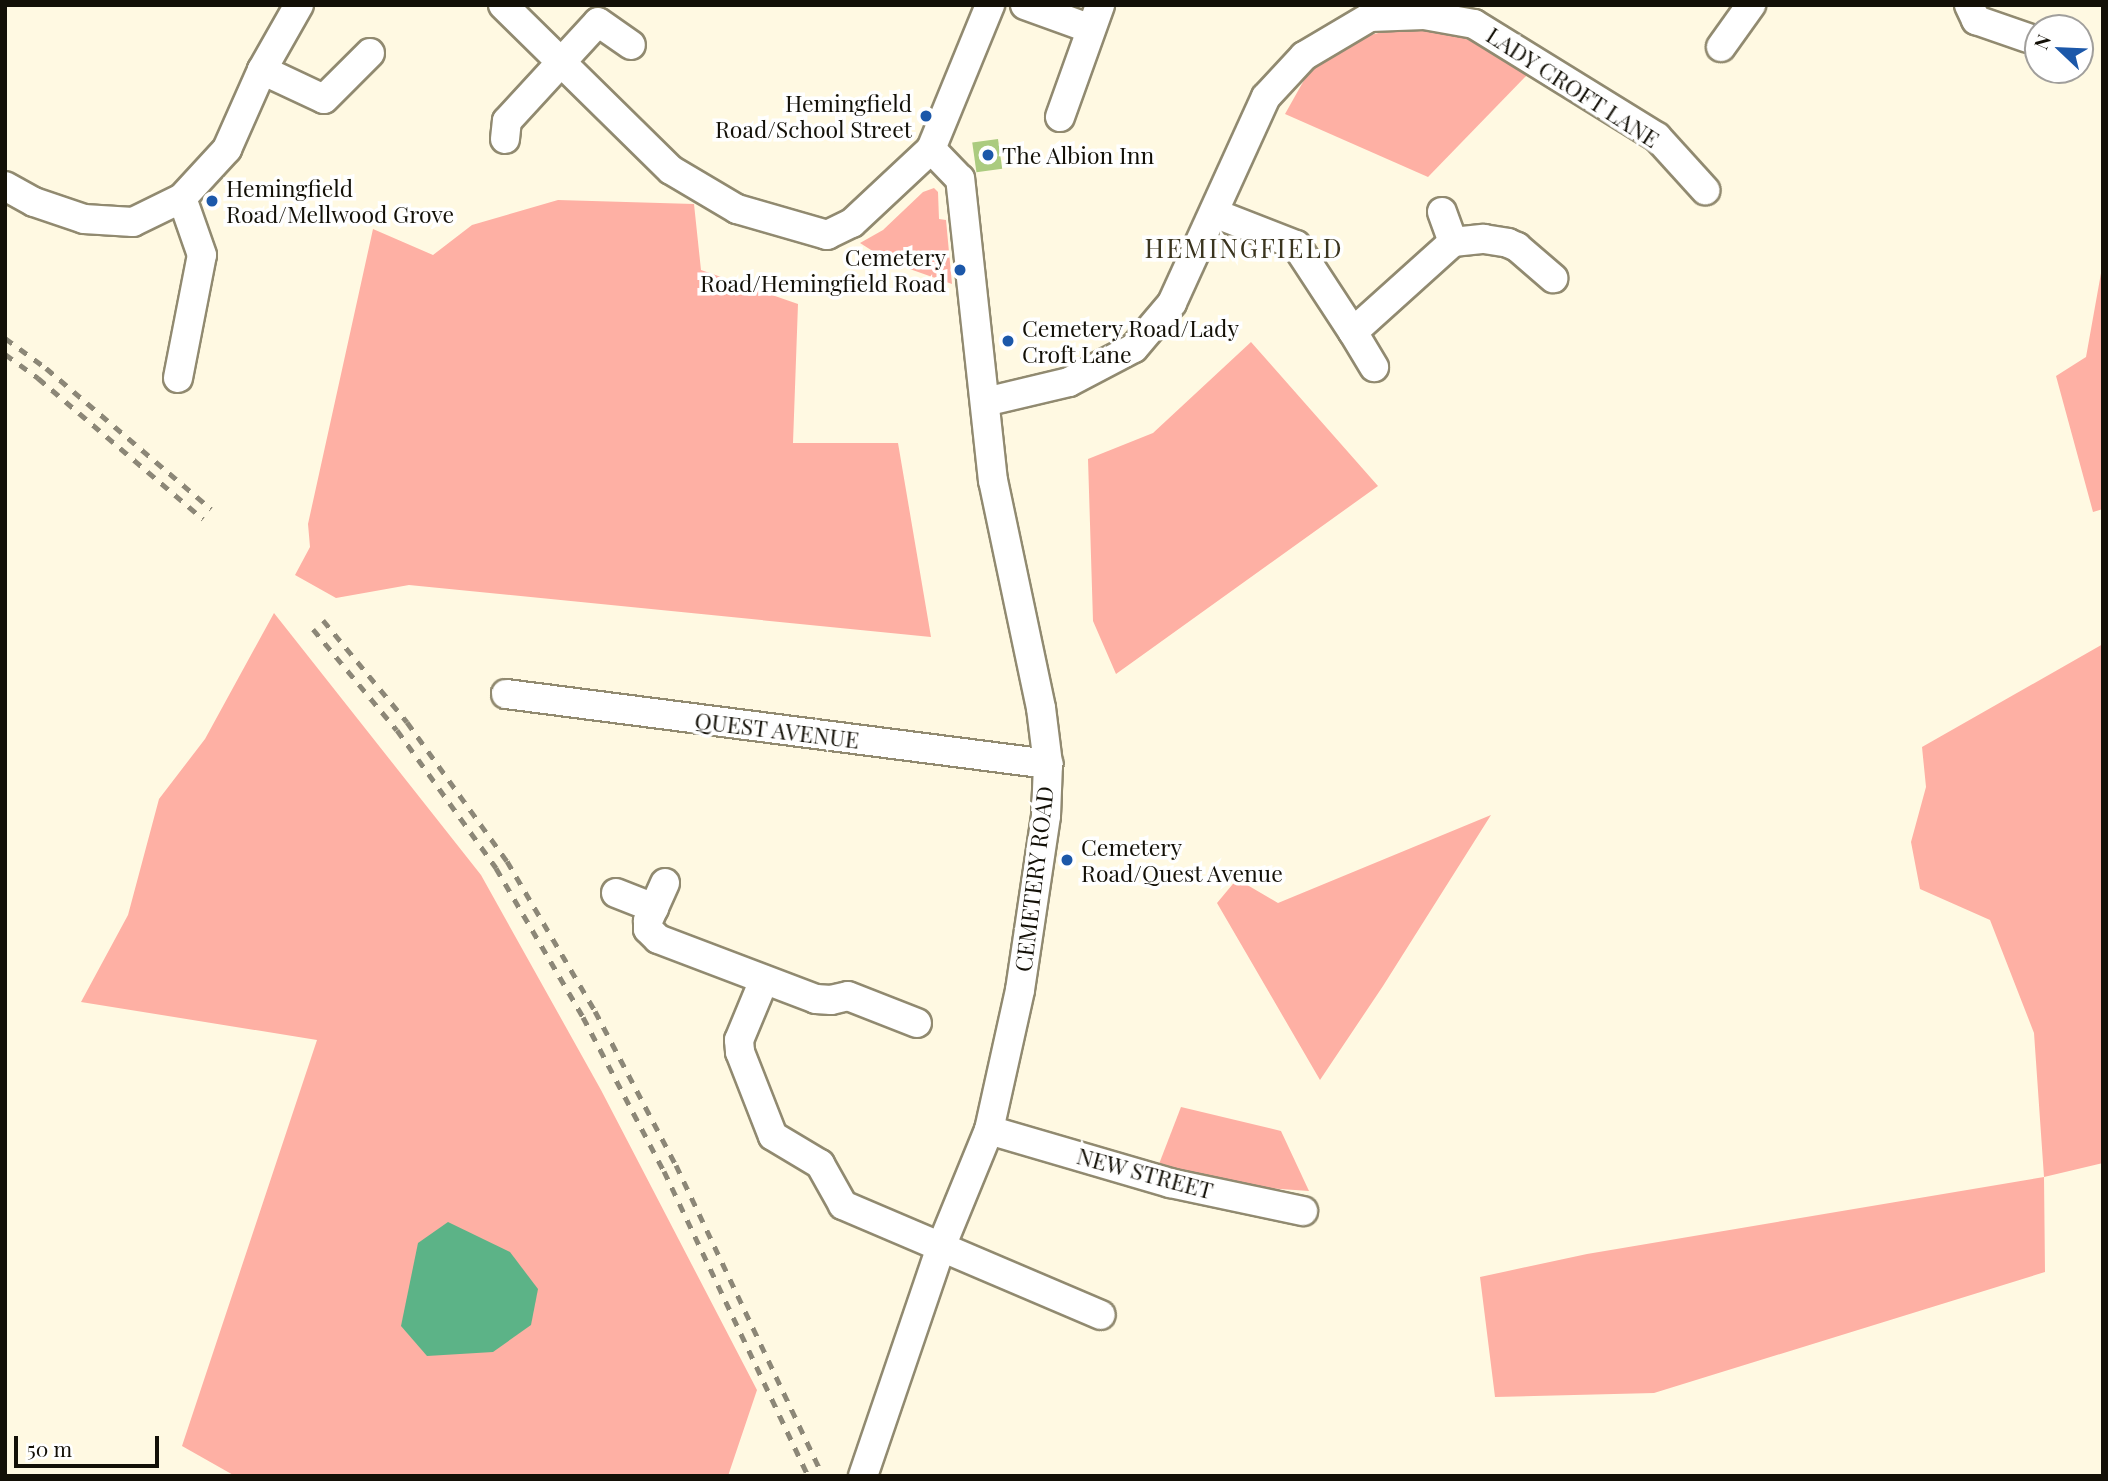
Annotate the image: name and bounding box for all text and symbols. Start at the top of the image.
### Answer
north arrow [2024,14,2094,84]
street label: LADY CROFT LANE [1481,21,1665,153]
text: N [2027,30,2056,53]
place label: Hemingfield Road/School Street [715,89,912,143]
marker: Hemingfield Road/School Street [918,108,934,124]
place label: The Albion Inn [1002,141,1155,169]
marker: The Albion Inn [980,147,996,163]
place label: Hemingfield Road/Mellwood Grove [226,174,454,228]
marker: Hemingfield Road/Mellwood Grove [204,193,220,209]
district label: HEMINGFIELD [1146,232,1342,264]
place label: Cemetery Road/Hemingfield Road [700,243,946,297]
marker: Cemetery Road/Hemingfield Road [952,262,968,278]
place label: Cemetery Road/Lady Croft Lane [1022,314,1240,368]
marker: Cemetery Road/Lady Croft Lane [1000,333,1016,349]
street label: QUEST AVENUE [693,706,861,754]
street label: CEMETERY ROAD [1009,784,1059,974]
place label: Cemetery Road/Quest Avenue [1081,833,1284,887]
marker: Cemetery Road/Quest Avenue [1059,852,1075,868]
street label: NEW STREET [1073,1141,1217,1205]
scale bar [18,1422,163,1466]
text: 50 m [27,1434,72,1462]

